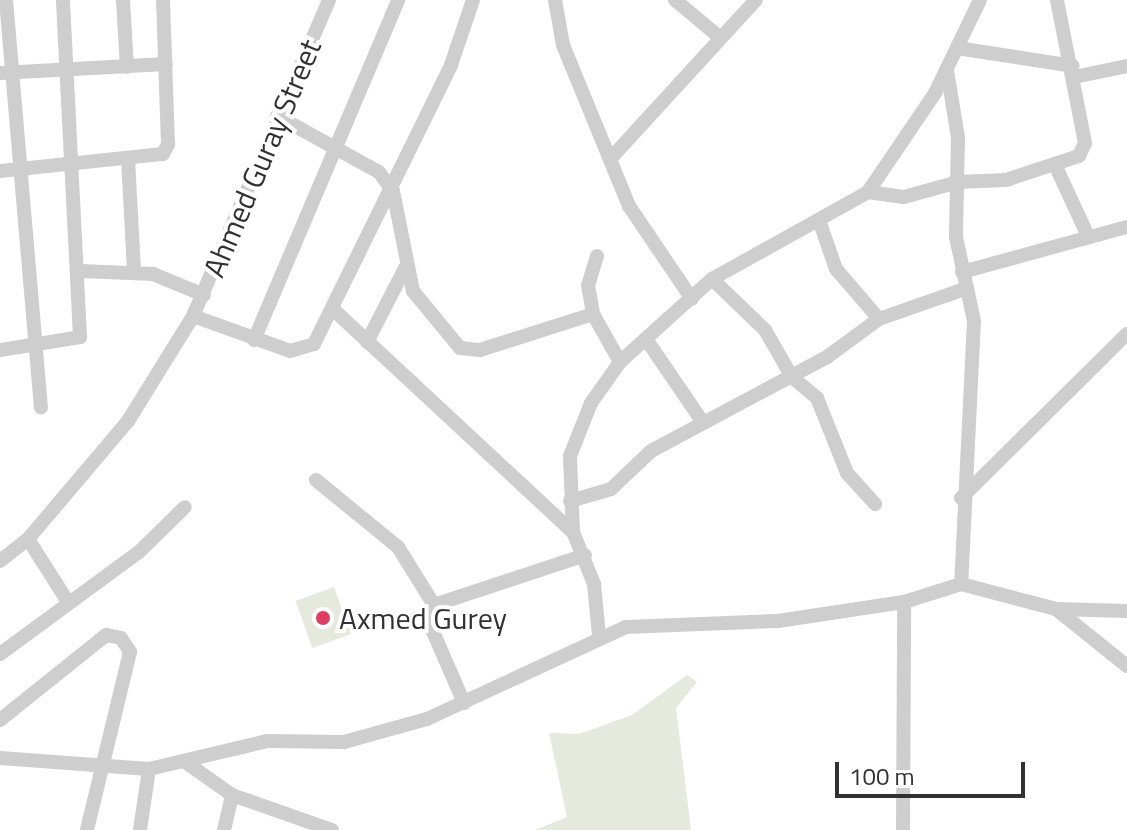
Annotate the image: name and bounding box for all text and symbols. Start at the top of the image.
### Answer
street label: Ahmed Guray Street [196,34,328,282]
place label: Axmed Gurey [339,600,507,636]
marker: Axmed Gurey [314,609,332,627]
scale bar [839,746,1029,796]
text: 100 m [849,758,915,794]

